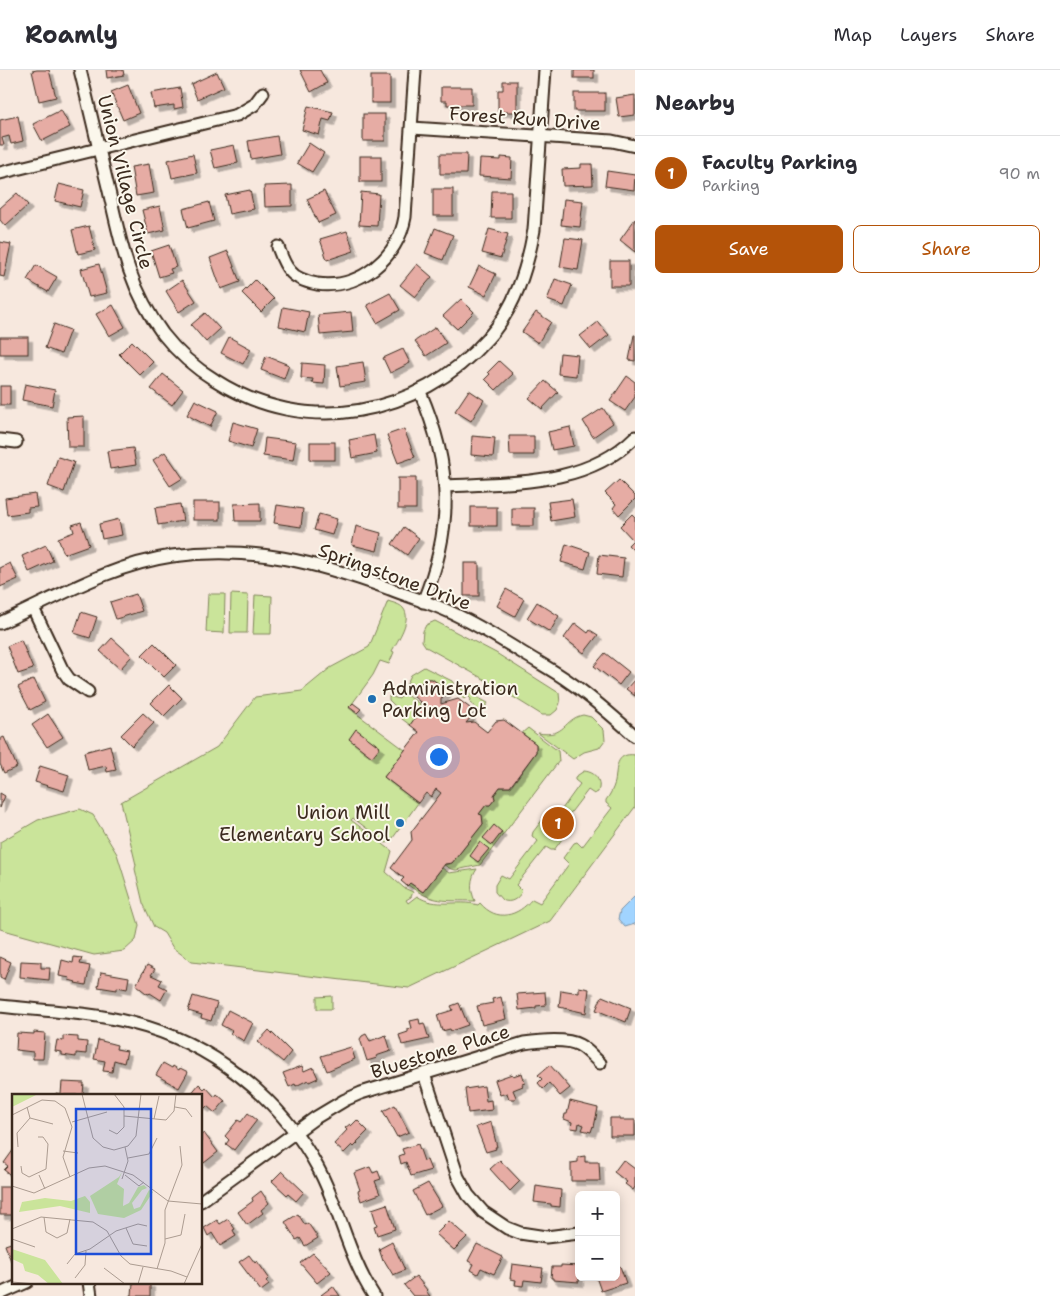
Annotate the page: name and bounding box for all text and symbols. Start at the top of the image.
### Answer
text: Roamly [25,19,118,51]
text: Map [834,23,872,47]
text: Layers [900,23,957,47]
text: Share [985,23,1035,47]
text: Nearby [655,89,735,117]
street label: Union Village Circle [92,92,159,272]
street label: Forest Run Drive [448,101,601,136]
text: Faculty Parking [702,150,857,175]
text: 1 [667,163,675,184]
text: 90 m [999,163,1040,184]
text: Parking [702,175,760,196]
button: Save [655,225,843,273]
button: Share [853,225,1040,273]
street label: Springstone Drive [315,537,475,616]
place label: Administration Parking Lot [382,676,518,723]
marker: Administration Parking Lot [366,693,378,705]
your location [426,744,452,770]
place label: Union Mill Elementary School [219,800,390,847]
pin: 1 [542,804,574,842]
marker: Union Mill Elementary School [394,817,406,829]
street label: Bluestone Place [368,1019,513,1084]
inset map [12,1094,202,1284]
map controls [575,1191,620,1281]
button: + [575,1191,620,1236]
button: − [575,1236,620,1281]

